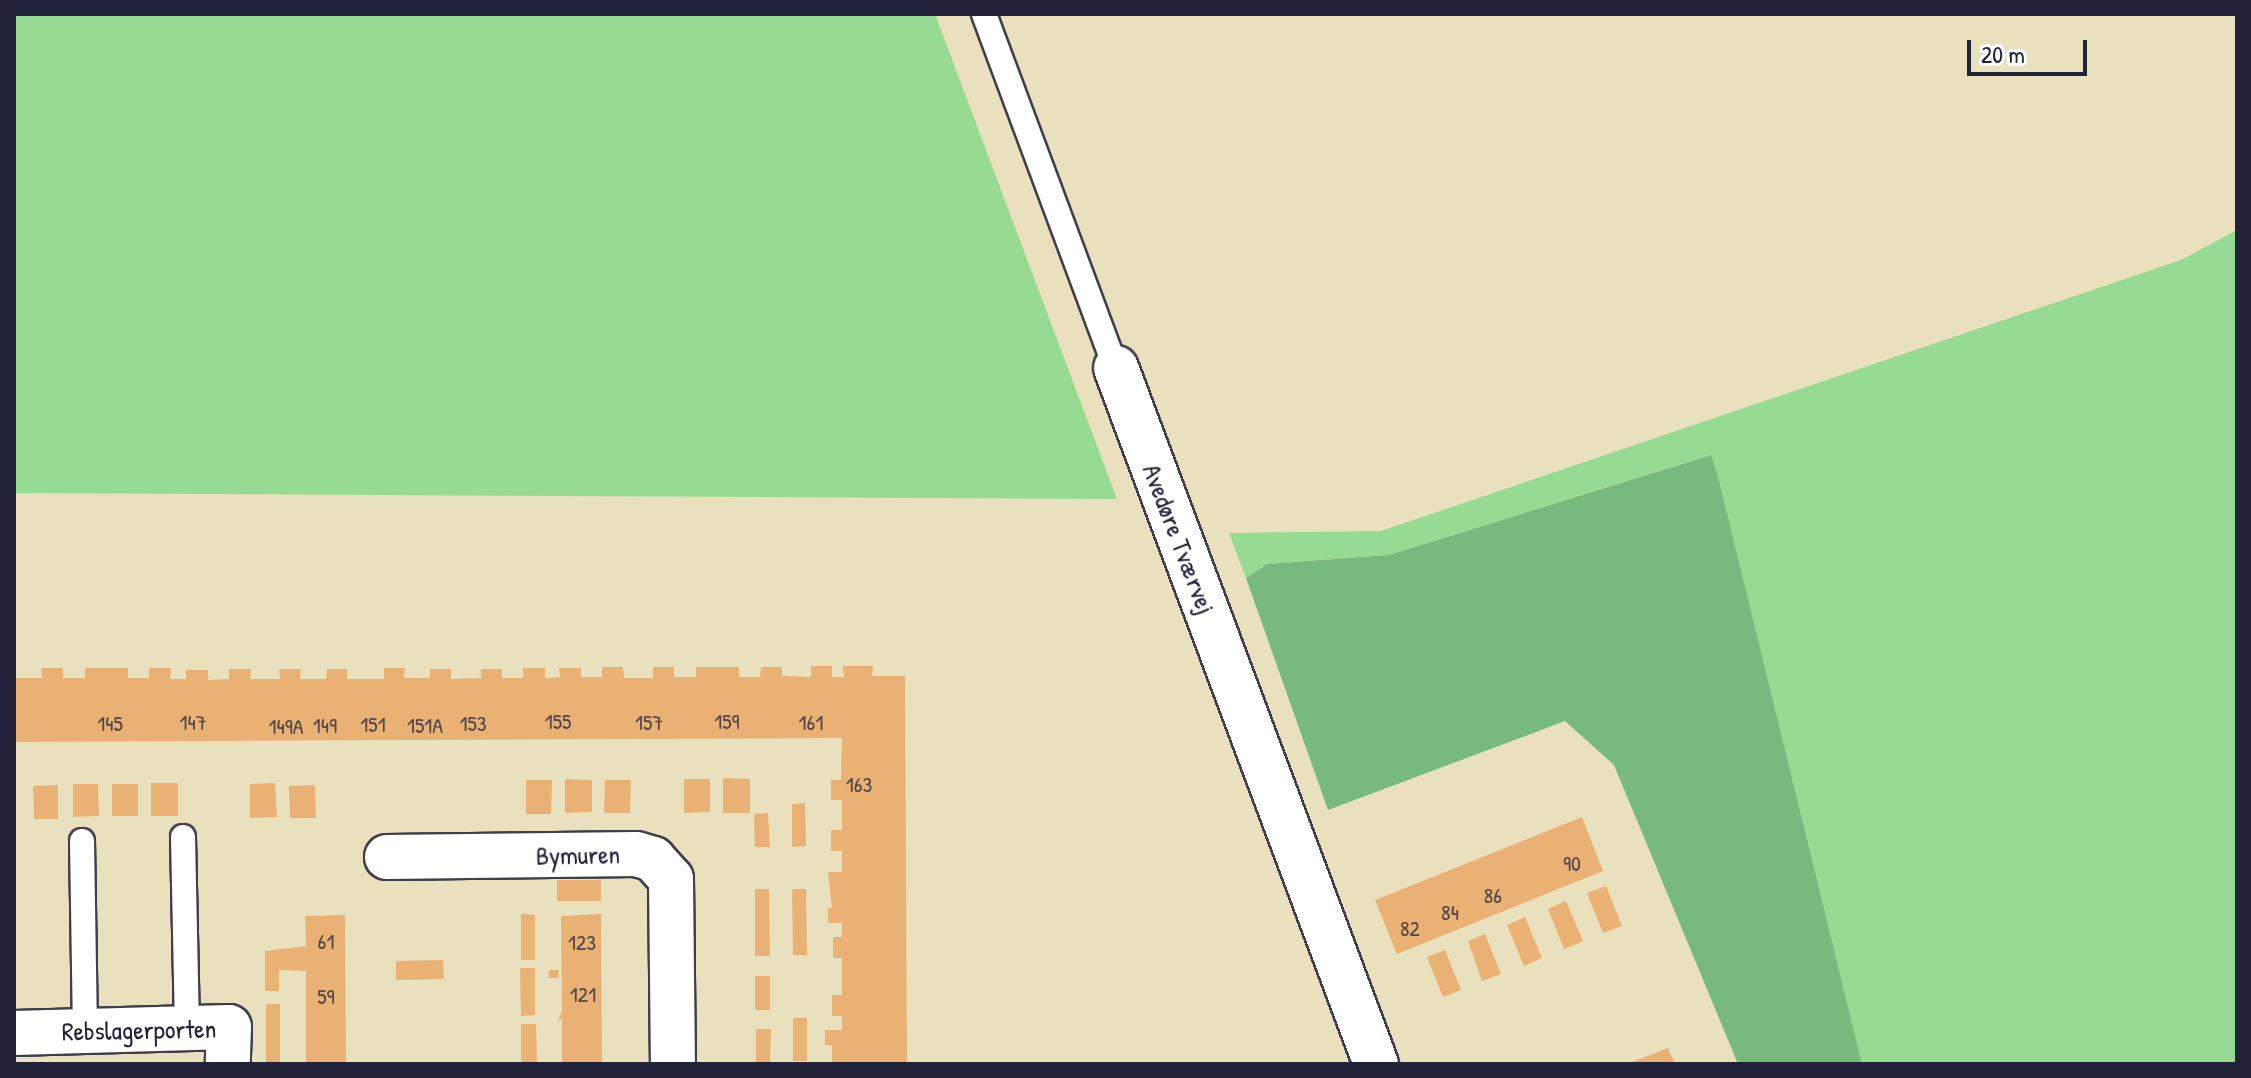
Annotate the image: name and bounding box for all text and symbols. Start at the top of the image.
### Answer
scale bar [1971,24,2091,74]
text: 20 m [1981,38,2025,70]
street label: Avedøre Tværvej [1136,460,1222,618]
house number: 155 [545,709,571,735]
house number: 159 [714,709,740,735]
house number: 147 [179,710,207,736]
house number: 157 [635,710,663,736]
house number: 161 [799,710,823,736]
house number: 145 [97,711,123,737]
house number: 153 [459,711,487,737]
house number: 151 [360,712,386,738]
house number: 149 [313,713,337,739]
house number: 151A [407,713,443,739]
house number: 149A [268,714,304,740]
house number: 163 [846,772,872,798]
street label: Bymuren [536,839,620,871]
house number: 90 [1563,851,1581,877]
house number: 86 [1484,883,1502,909]
house number: 84 [1441,900,1459,926]
house number: 82 [1400,916,1420,942]
house number: 61 [318,929,334,955]
house number: 123 [568,930,596,956]
house number: 121 [570,982,596,1008]
house number: 59 [317,984,335,1010]
street label: Rebslagerporten [61,1013,217,1047]

